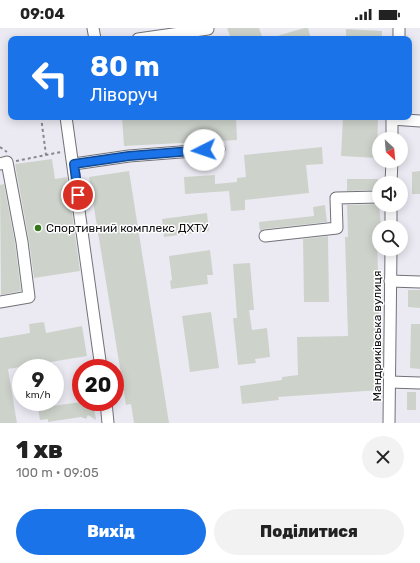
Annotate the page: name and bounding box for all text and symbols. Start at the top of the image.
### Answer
text: 09:04 [20,5,65,23]
text: 80 m [90,50,160,83]
icon: left [24,52,76,104]
text: Ліворуч [90,84,158,106]
position arrow [183,129,225,171]
north arrow [372,132,408,168]
map controls [372,132,408,256]
button: sound [372,176,408,212]
pin [61,178,95,212]
icon: arrive [67,184,89,206]
button: search [372,220,408,256]
place label: Спортивний комплекс ДХТУ [46,221,209,235]
marker: Спортивний комплекс ДХТУ [33,223,43,233]
street label: Мандриківська вулиця [370,271,384,401]
speed limit sign: 20 [72,359,124,411]
text: 9 [32,368,44,392]
text: km/h [26,389,50,401]
text: 1 хв [16,436,63,464]
button: close [362,436,404,478]
text: 100 m · 09:05 [16,465,99,480]
button: Вихід [16,509,206,555]
button: Поділитися [214,509,404,555]

